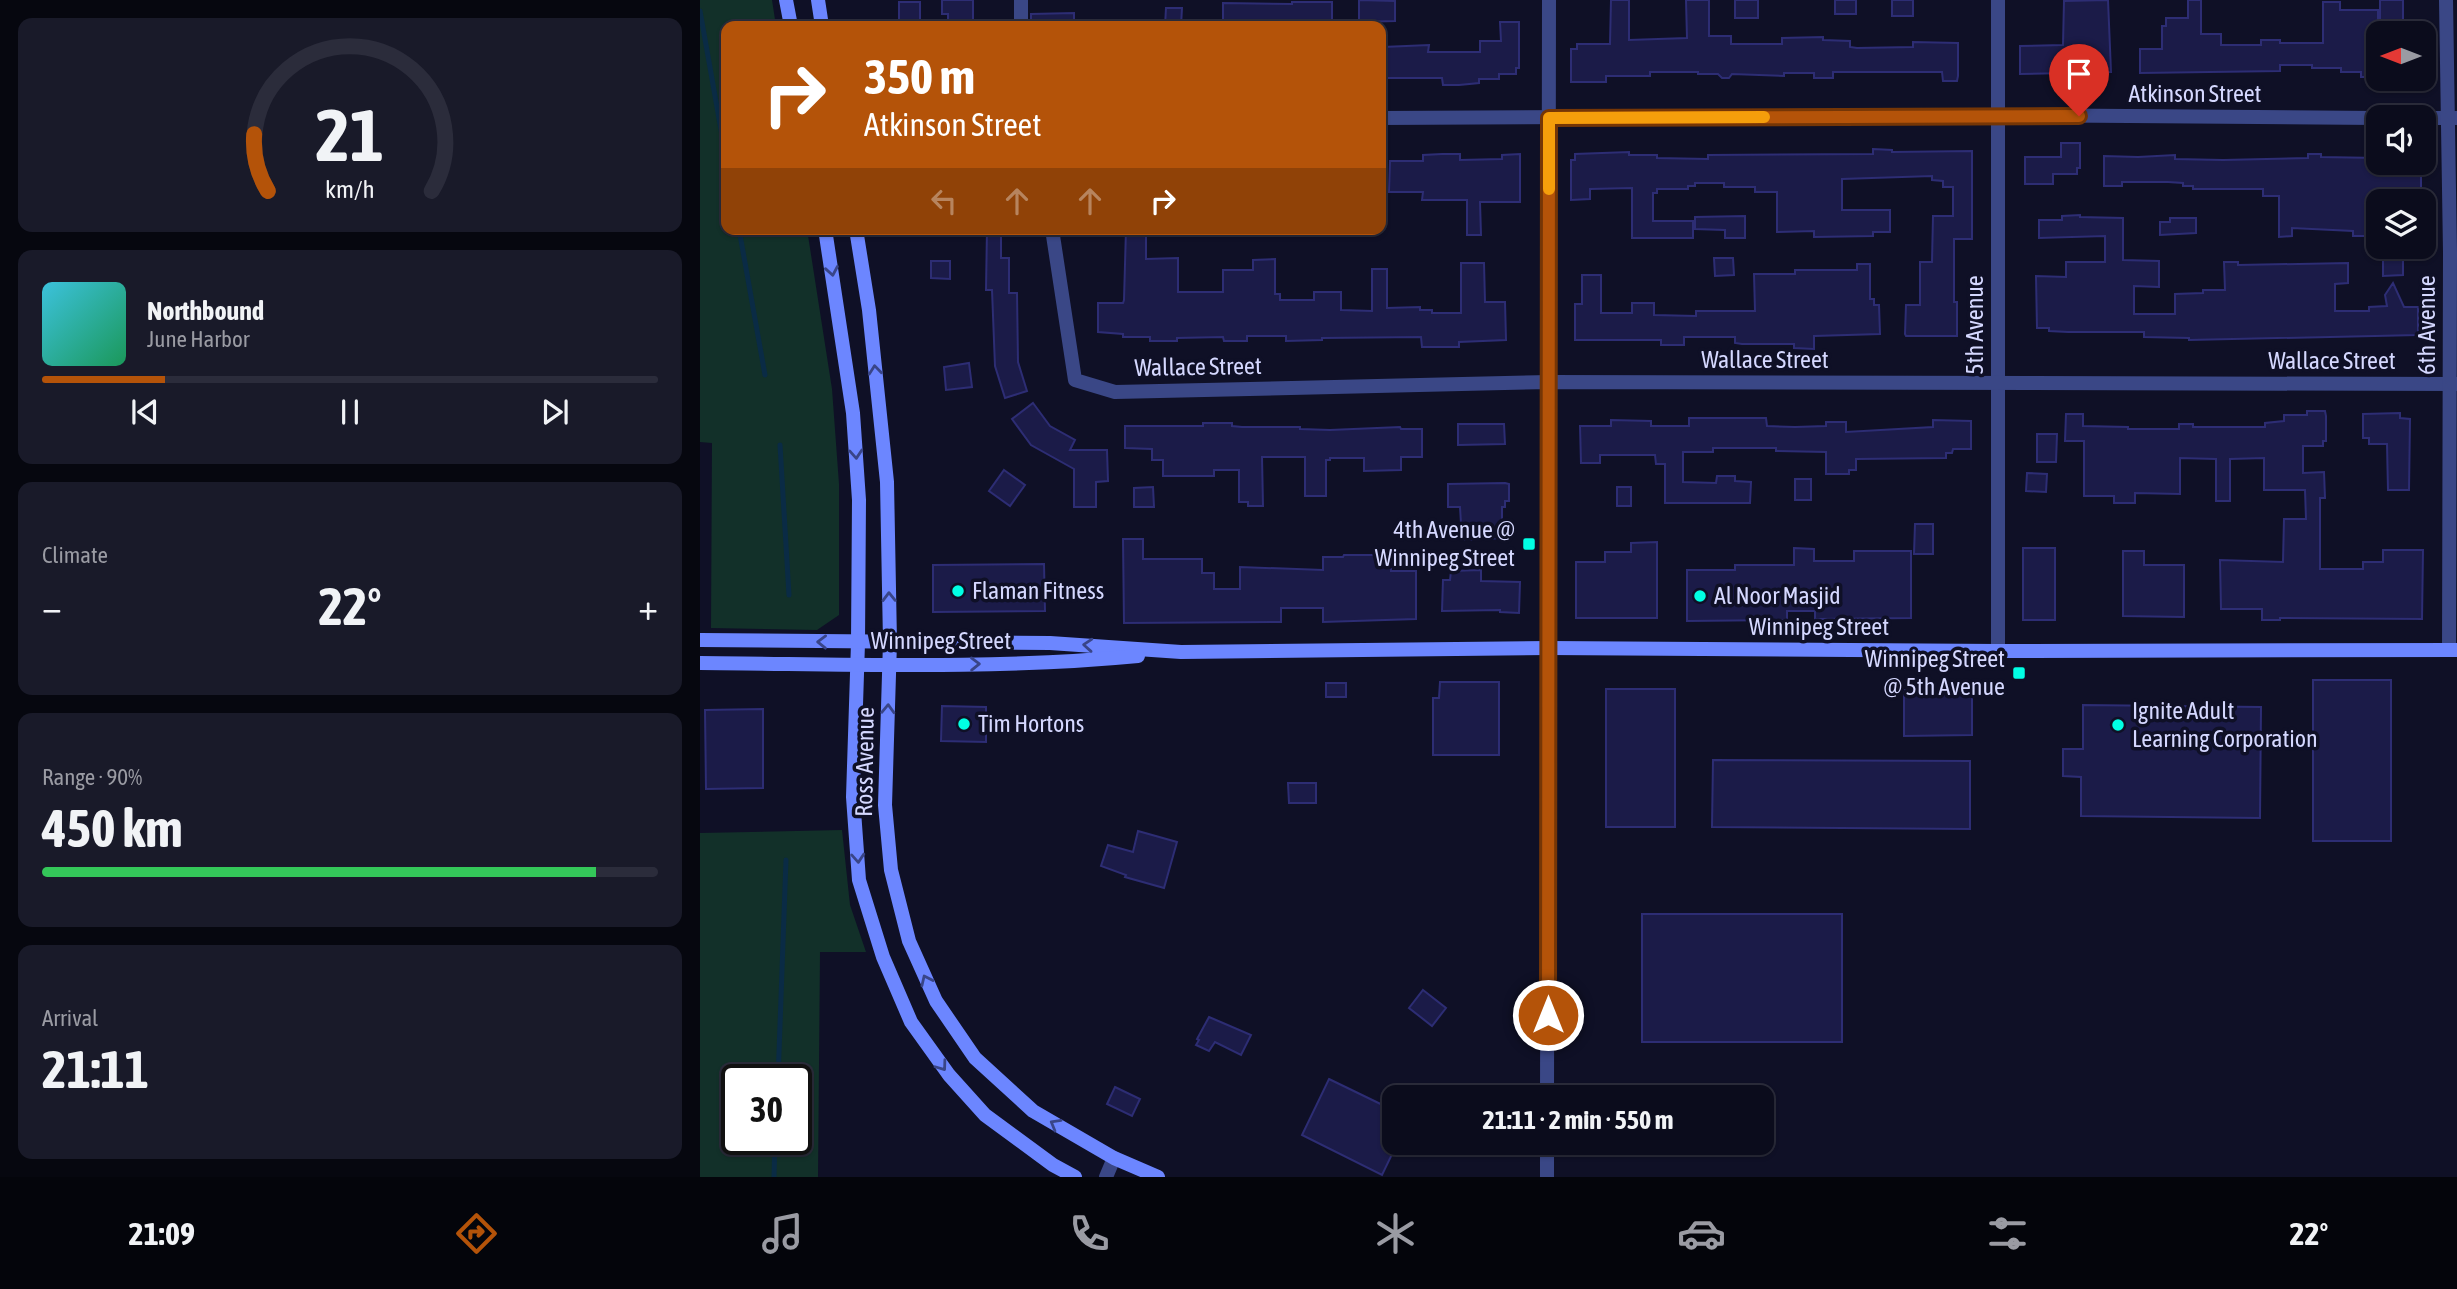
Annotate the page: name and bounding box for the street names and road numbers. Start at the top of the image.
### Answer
street label: Atkinson Street [2128,80,2262,107]
street label: 5th Avenue [1961,275,1988,375]
street label: 6th Avenue [2413,275,2440,375]
street label: Wallace Street [1701,346,1829,373]
street label: Wallace Street [2268,347,2396,374]
street label: Wallace Street [1134,352,1262,381]
street label: Winnipeg Street [1749,613,1889,640]
street label: Winnipeg Street [871,627,1011,654]
street label: Ross Avenue [850,707,879,817]

